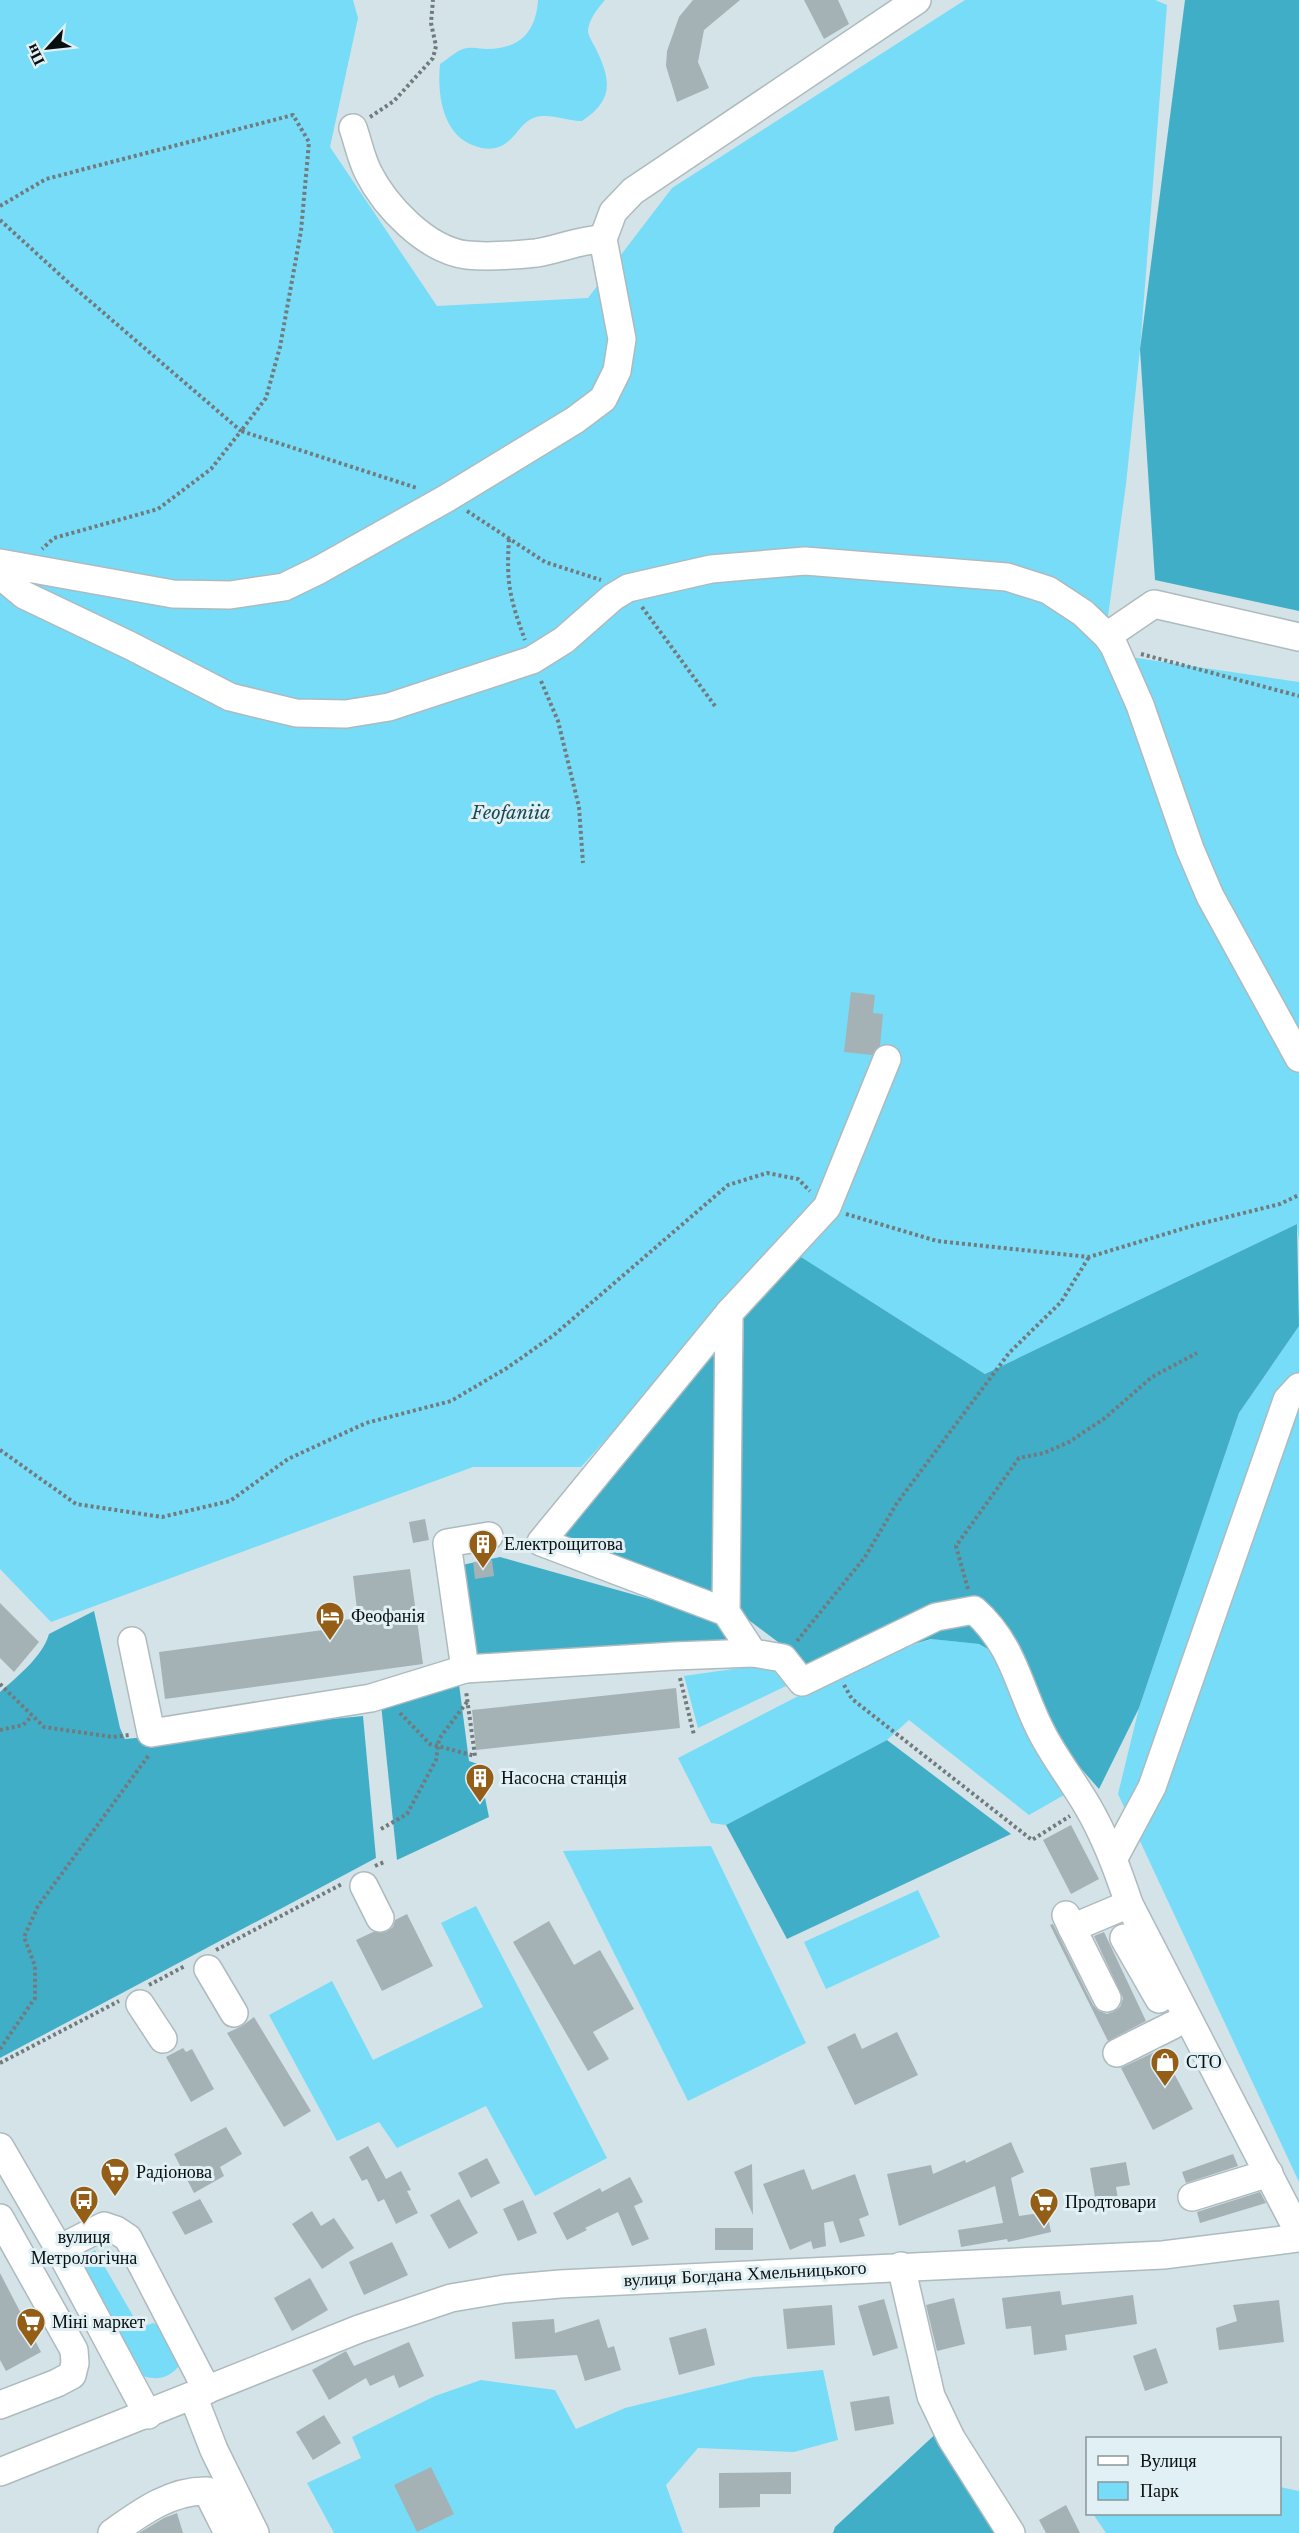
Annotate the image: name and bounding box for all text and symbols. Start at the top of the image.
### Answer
north arrow [18,18,78,78]
text: Пн [21,41,48,69]
park label: Feofaniia [471,802,550,824]
building icon: Електрощитова [467,1528,499,1570]
place label: Електрощитова [504,1533,623,1555]
hotel icon: Феофанія [314,1600,346,1642]
place label: Феофанія [351,1605,425,1627]
building icon: Насосна станція [464,1762,496,1804]
place label: Насосна станція [501,1767,627,1789]
shop icon: СТО [1149,2046,1181,2088]
place label: СТО [1186,2051,1222,2073]
supermarket icon: Радіонова [99,2156,131,2198]
place label: Радіонова [136,2161,212,2183]
bus stop icon: вулиця Метрологічна [68,2184,100,2226]
supermarket icon: Продтовари [1028,2186,1060,2228]
place label: Продтовари [1065,2191,1157,2213]
place label: вулиця Метрологічна [31,2226,137,2269]
street label: вулиця Богдана Хмельницького [623,2257,867,2291]
supermarket icon: Міні маркет [15,2306,47,2348]
place label: Міні маркет [52,2311,145,2333]
legend [1086,2437,1281,2515]
text: Вулиця [1140,2450,1197,2472]
text: Парк [1140,2480,1179,2502]

